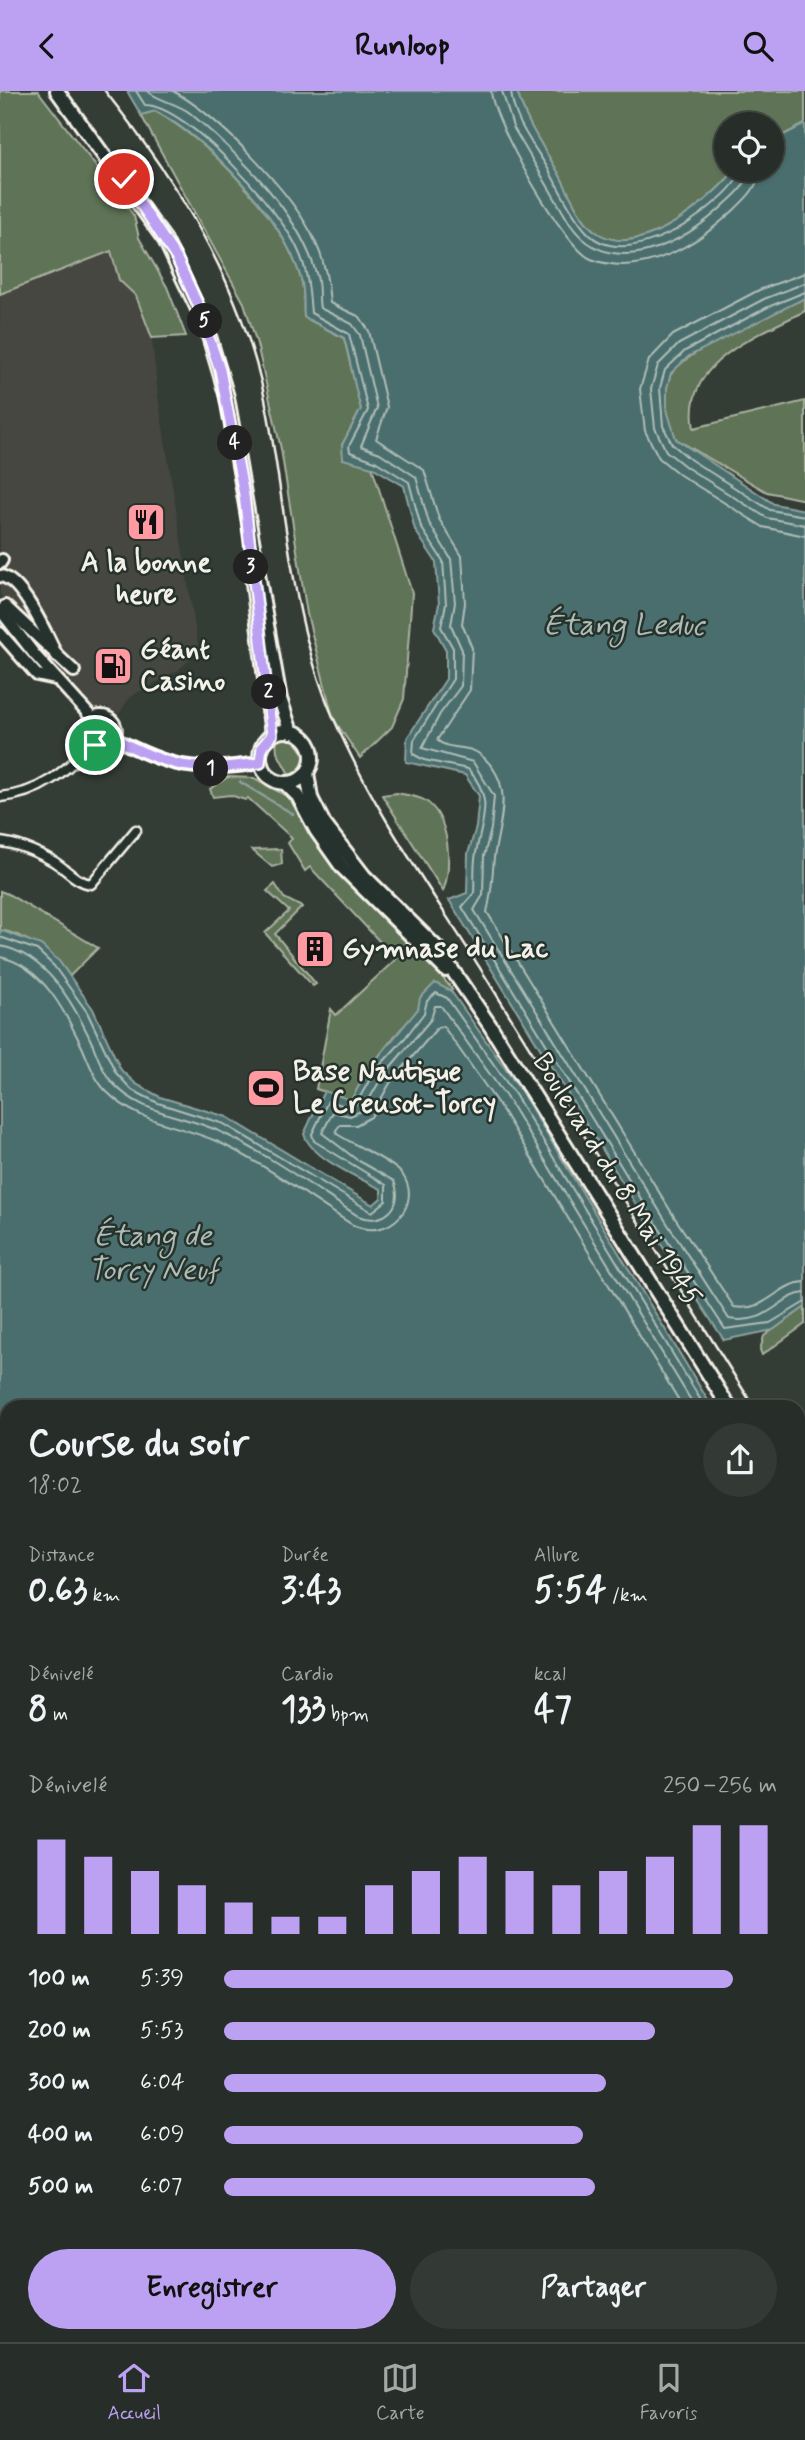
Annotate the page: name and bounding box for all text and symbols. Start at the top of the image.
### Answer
text: Runloop [355,25,450,67]
icon: back [28,27,66,65]
icon: search [739,27,777,65]
map controls [714,112,784,182]
button: locate [714,112,784,182]
pin [94,149,154,209]
icon: check [105,160,143,198]
pin: 5 [188,303,222,338]
text: 5 [199,308,210,333]
pin: 4 [218,425,252,461]
text: 4 [229,430,240,455]
restaurant icon: A la bonne heure [125,501,167,543]
place label: A la bonne heure [81,545,211,614]
pin: 3 [233,549,268,585]
text: 3 [246,554,255,579]
water label: Étang Leduc [544,605,707,648]
place label: Géant Casino [140,632,225,701]
fuel station icon: Géant Casino [92,645,134,687]
pin: 2 [252,675,286,709]
text: 2 [264,679,273,704]
pin [65,715,125,775]
icon: arrive [76,726,114,764]
pin: 1 [194,751,228,787]
text: 1 [206,756,215,781]
building icon: Gymnase du Lac [294,928,336,970]
place label: Gymnase du Lac [342,931,549,968]
street label: Boulevard du 8 Mai 1945 [523,1046,709,1314]
place label: Base Nautique Le Creusot-Torcy [293,1054,496,1123]
sports icon: Base Nautique Le Creusot-Torcy [245,1067,287,1109]
water label: Étang de Torcy Neuf [88,1216,221,1290]
text: Course du soir [28,1420,249,1469]
button: share [703,1423,777,1497]
text: 18:02 [28,1471,82,1501]
text: Distance [28,1543,95,1568]
text: Durée [281,1543,329,1568]
text: Allure [534,1543,580,1568]
text: 0.63 [28,1568,88,1614]
text: 3:43 [281,1568,341,1614]
text: 5:54 [534,1568,607,1614]
text: km [88,1583,120,1608]
text: /km [607,1583,648,1608]
text: Dénivelé [28,1662,94,1687]
text: Cardio [281,1662,333,1687]
text: kcal [534,1662,566,1687]
text: 8 [28,1687,48,1733]
text: 133 [281,1687,326,1733]
text: 47 [534,1687,572,1733]
text: m [48,1702,68,1727]
text: bpm [326,1702,369,1727]
text: Dénivelé [28,1771,107,1801]
text: 250–256 m [663,1771,777,1801]
text: 100 m [28,1964,90,1994]
text: 5:39 [140,1964,184,1994]
text: 200 m [28,2016,91,2046]
text: 5:53 [140,2016,183,2046]
text: 300 m [28,2068,90,2098]
text: 6:04 [140,2068,185,2098]
text: 400 m [28,2120,93,2150]
text: 6:09 [140,2120,184,2150]
text: 500 m [28,2172,93,2202]
text: 6:07 [140,2172,182,2202]
button: Enregistrer [28,2249,396,2329]
button: Partager [410,2249,777,2329]
tab: Accueil [108,2359,161,2426]
tab: Carte [376,2359,425,2426]
tab: Favoris [640,2359,697,2426]

